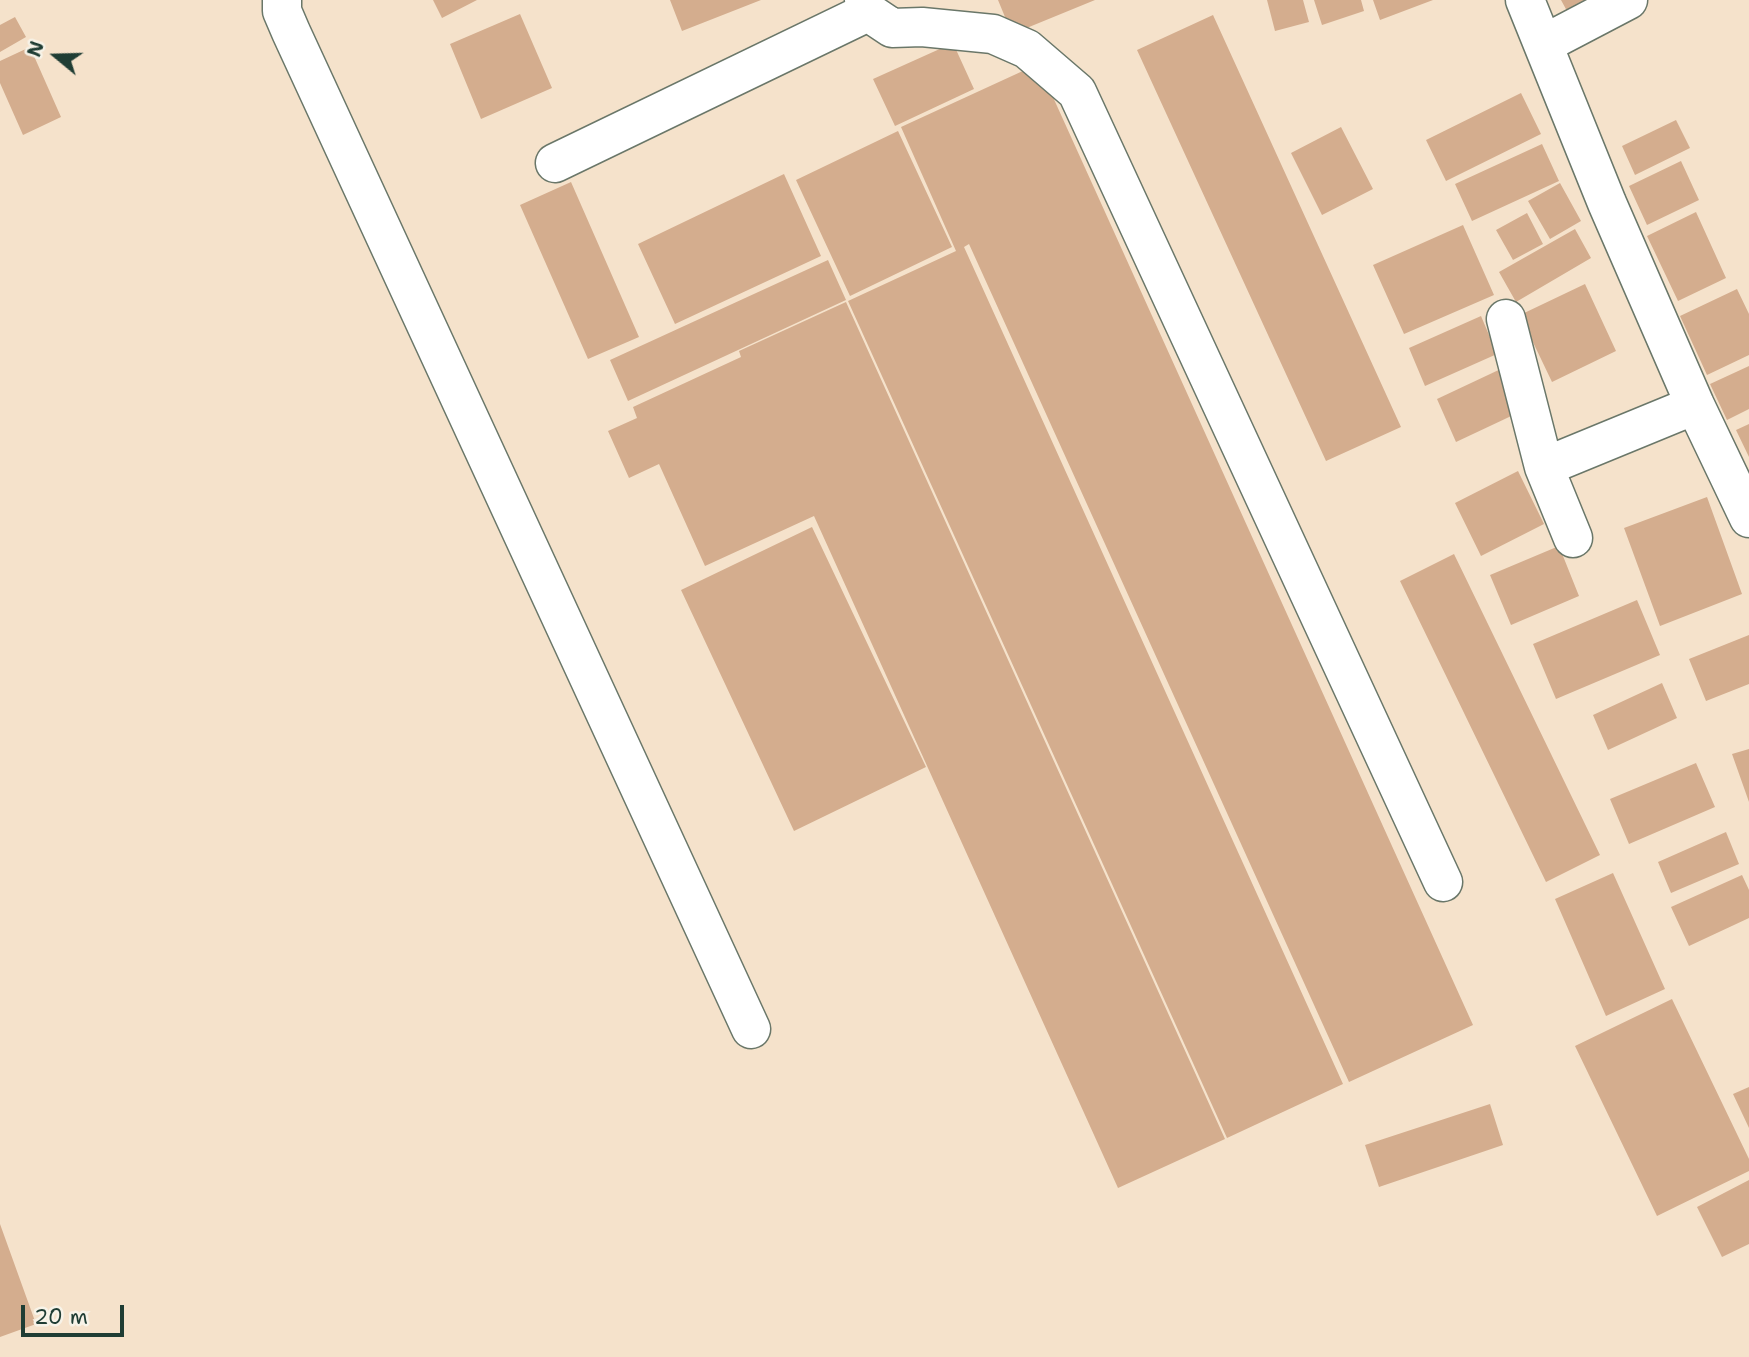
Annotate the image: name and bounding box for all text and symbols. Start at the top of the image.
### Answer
north arrow [21,21,91,91]
text: N [21,38,50,60]
scale bar [24,1290,128,1334]
text: 20 m [34,1303,88,1331]

